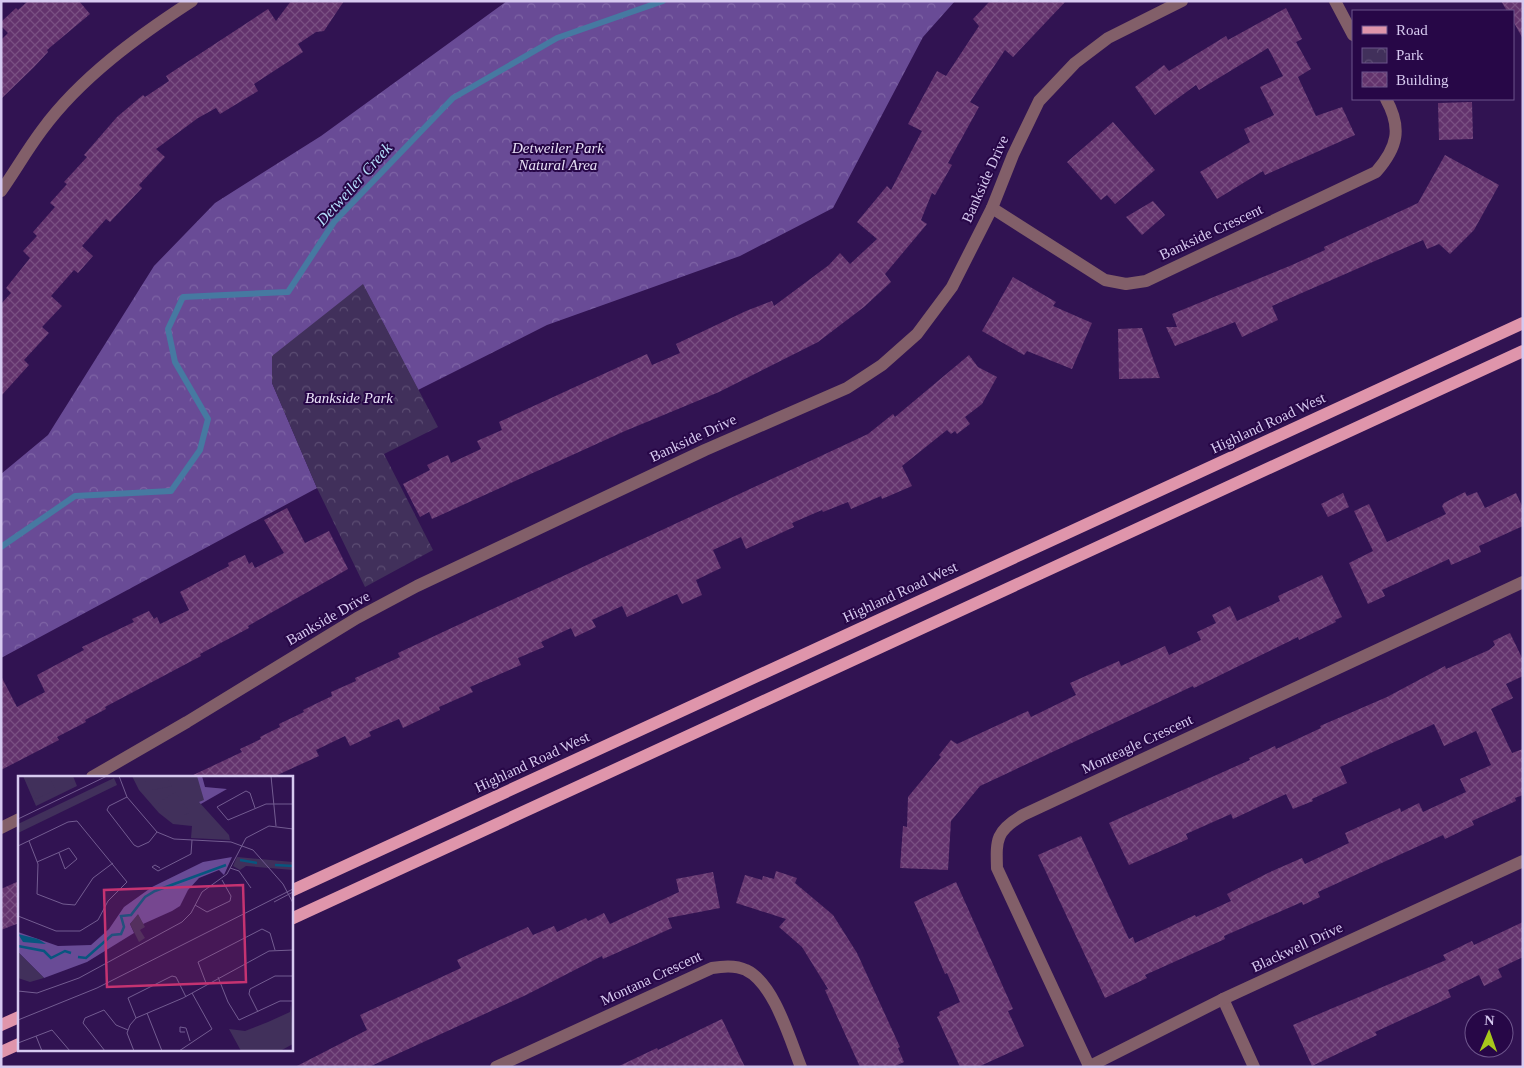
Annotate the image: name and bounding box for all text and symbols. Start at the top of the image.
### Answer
legend [1352,10,1514,100]
text: Road [1396,22,1428,38]
text: Park [1396,47,1424,63]
text: Building [1396,72,1449,88]
street label: Bankside Drive [959,133,1012,225]
water label: Detweiler Creek [312,139,396,229]
park label: Detweiler Park Natural Area [511,140,604,173]
street label: Bankside Crescent [1157,201,1266,263]
street label: Highland Road West [1208,389,1328,457]
park label: Bankside Park [305,390,393,406]
street label: Bankside Drive [647,411,739,465]
street label: Highland Road West [840,558,960,626]
street label: Bankside Drive [283,587,373,648]
street label: Monteagle Crescent [1079,711,1196,777]
street label: Highland Road West [472,728,592,796]
inset map [18,776,292,1050]
street label: Blackwell Drive [1249,919,1345,975]
street label: Montana Crescent [598,947,705,1008]
north arrow [1464,1008,1514,1058]
text: N [1484,1013,1495,1028]

